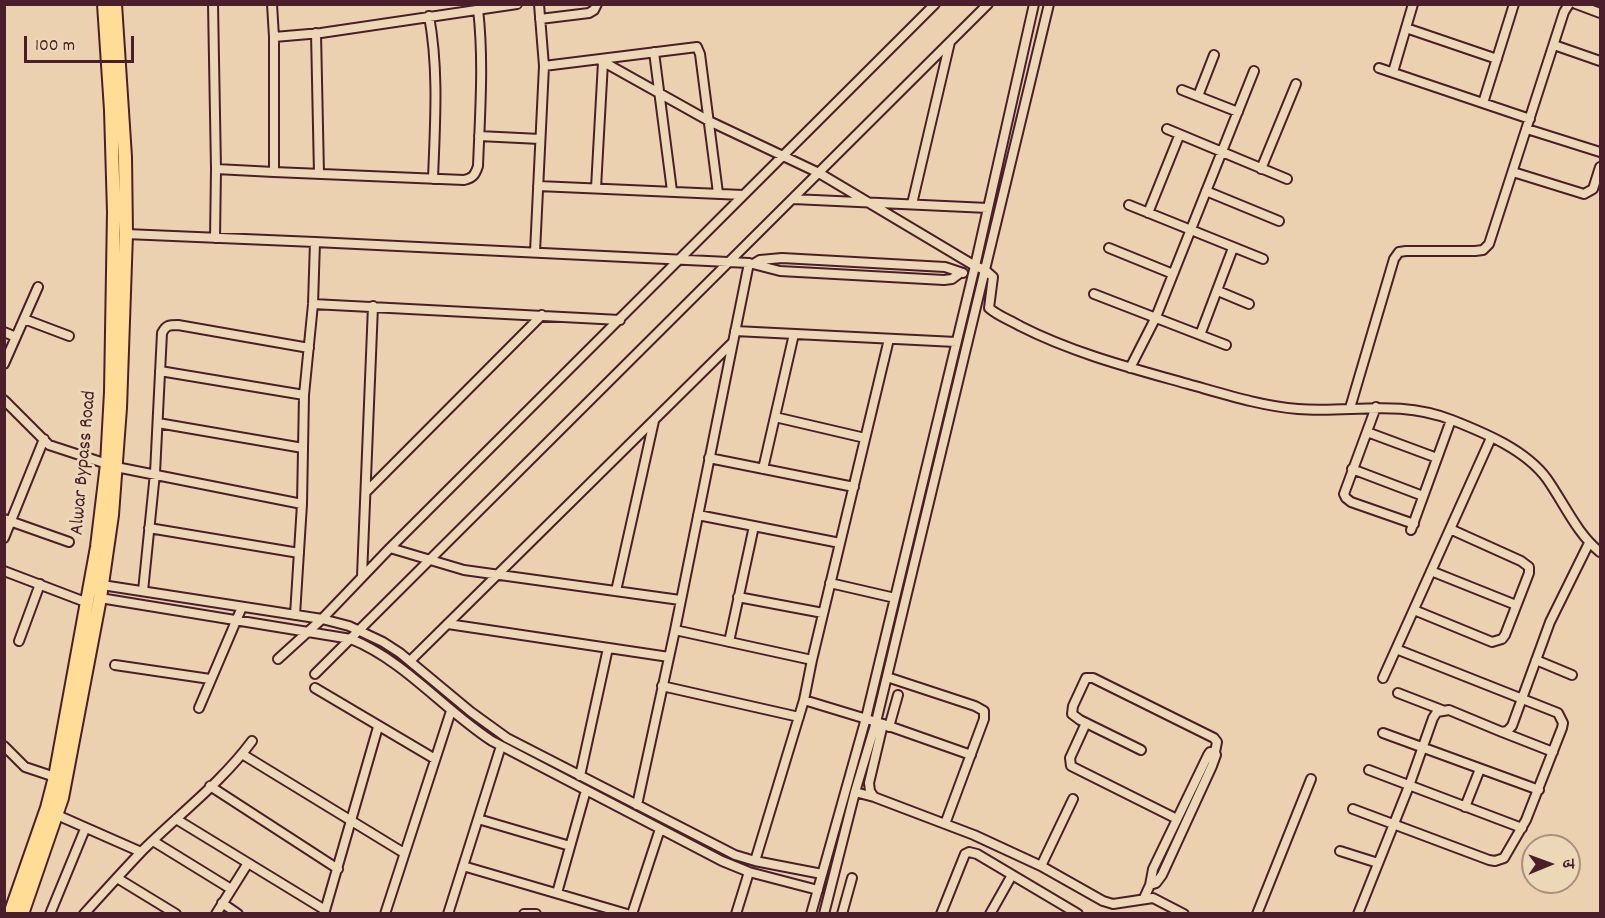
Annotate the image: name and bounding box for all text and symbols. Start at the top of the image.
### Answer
scale bar [27,24,136,62]
text: 100 m [35,34,75,59]
street label: Alwar Bypass Road [67,390,103,536]
north arrow [1521,834,1581,894]
text: उ [1556,859,1579,868]

